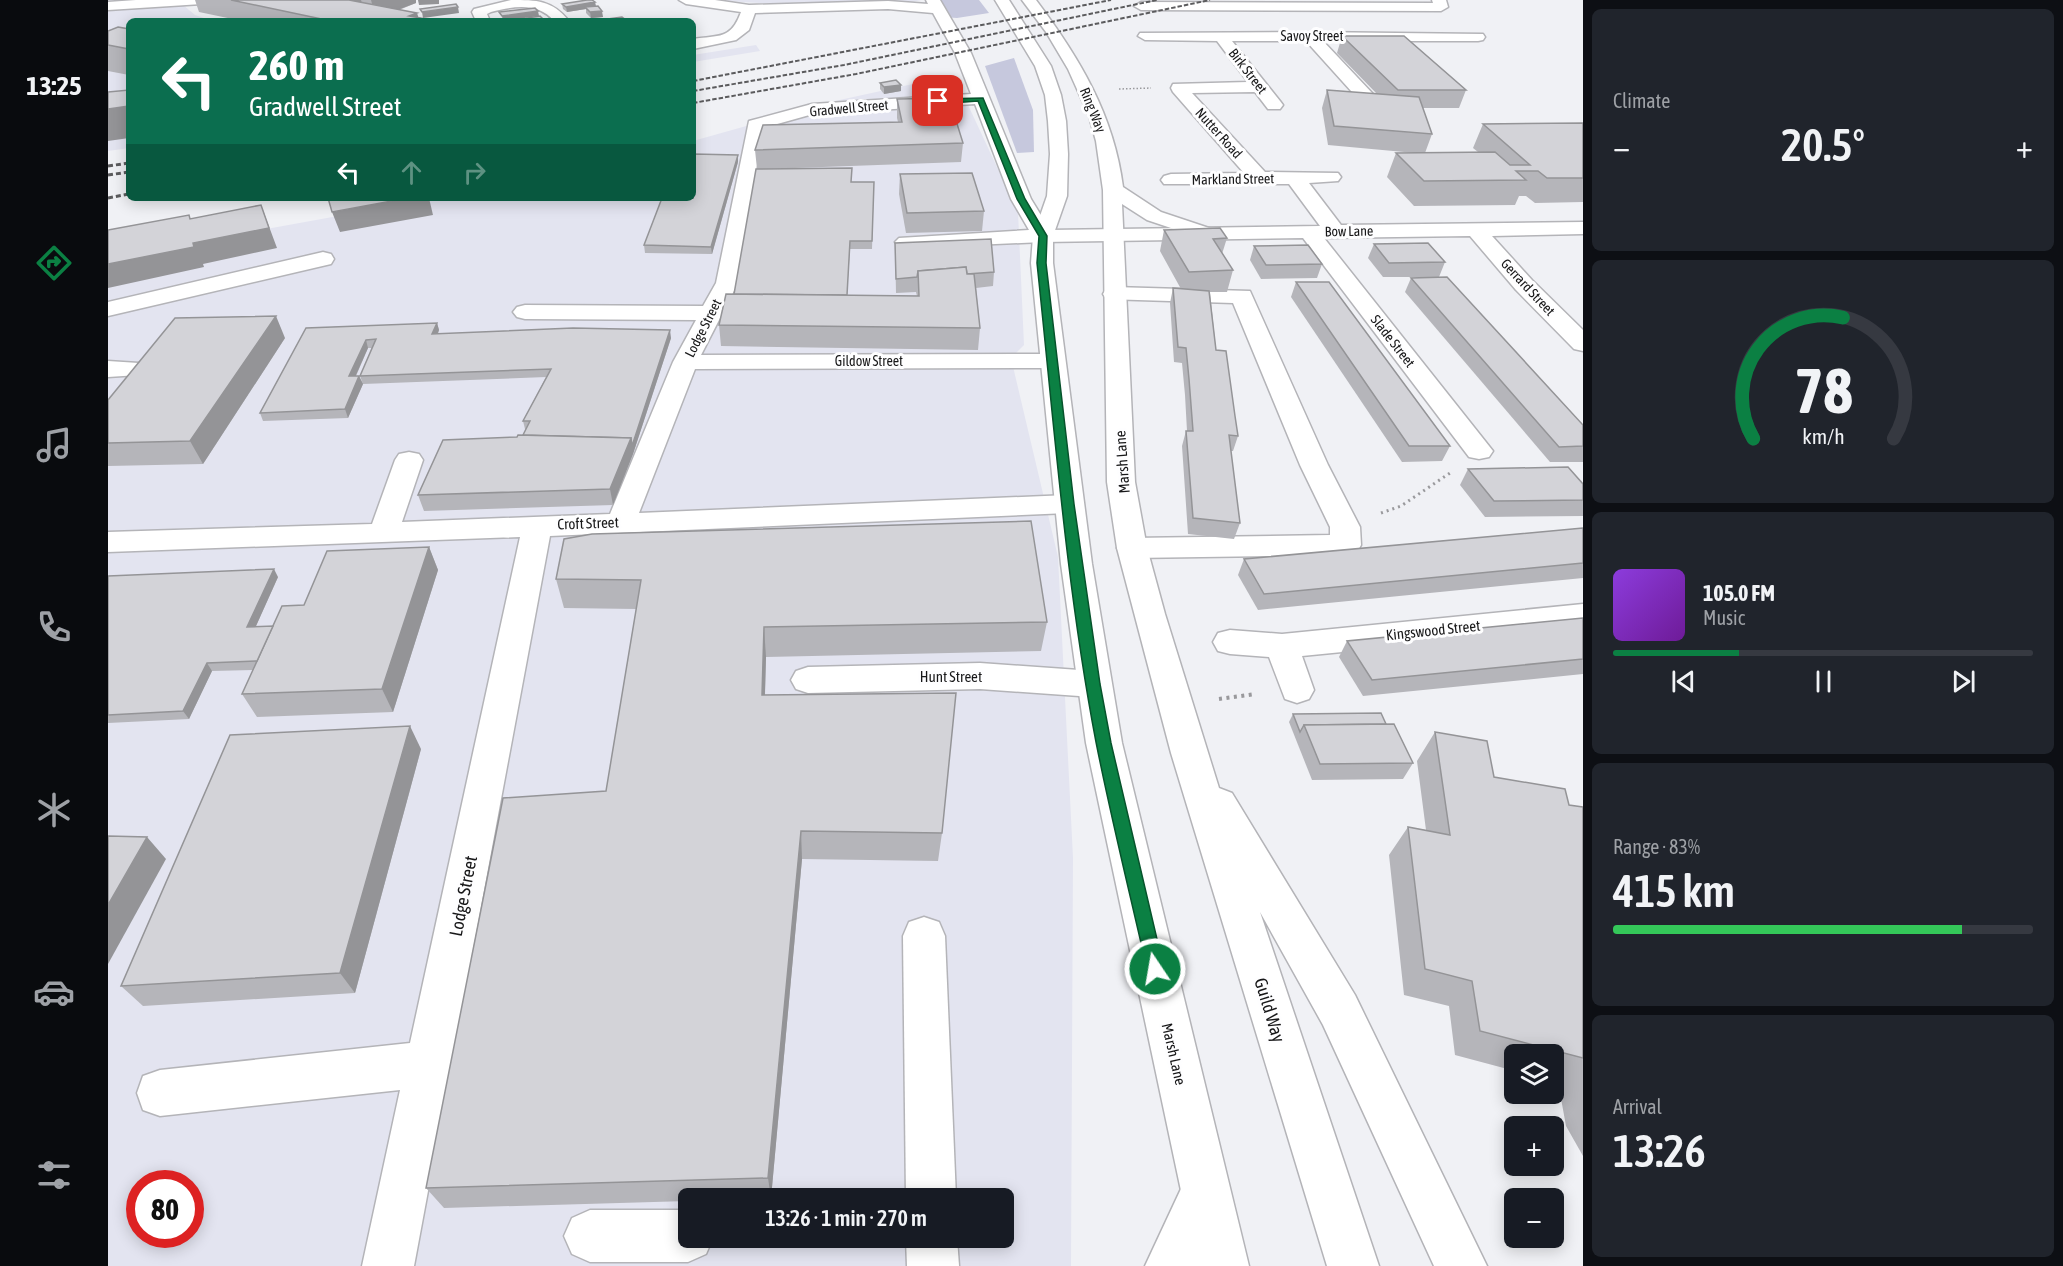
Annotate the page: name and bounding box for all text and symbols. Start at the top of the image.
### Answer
street label: Savoy Street [1281,28,1343,44]
text: 260 m [249,41,344,89]
icon: left [150,42,228,120]
street label: Birk Street [1225,45,1271,97]
text: 13:25 [26,70,82,101]
pin [912,75,963,126]
icon: arrive [921,84,954,117]
street label: Ring Way [1077,85,1109,135]
text: Climate [1613,89,1670,112]
text: Gradwell Street [249,91,401,122]
street label: Gradwell Street [809,97,889,119]
street label: Nutter Road [1192,105,1246,161]
text: 20.5° [1781,119,1865,171]
text: − [1613,127,1630,165]
text: + [2016,127,2033,165]
icon: left [332,156,365,189]
icon: ahead [395,156,428,189]
icon: right [458,156,491,189]
street label: Markland Street [1192,170,1274,188]
street label: Bow Lane [1325,223,1373,239]
icon: directions [33,242,75,284]
street label: Gerrard Street [1498,255,1558,319]
street label: Lodge Street [681,296,725,360]
street label: Slade Street [1368,312,1418,370]
street label: Gildow Street [835,353,903,369]
text: 78 [1794,355,1852,426]
icon: music [33,424,75,466]
text: km/h [1802,424,1844,449]
street label: Marsh Lane [1111,430,1133,494]
street label: Croft Street [557,513,619,533]
text: 105.0 FM [1703,580,1775,606]
icon: phone [33,606,75,648]
text: Music [1703,606,1745,629]
street label: Kingswood Street [1385,617,1481,643]
icon: previous [1667,665,1700,698]
icon: pause [1807,665,1840,698]
icon: next [1947,665,1980,698]
street label: Hunt Street [920,668,982,685]
icon: climate [33,789,75,831]
text: Range · 83% [1613,835,1700,858]
street label: Lodge Street [445,854,481,938]
text: 415 km [1613,865,1735,917]
position arrow [1123,937,1187,1001]
icon: car [33,971,75,1013]
street label: Guild Way [1250,975,1290,1045]
street label: Marsh Lane [1159,1021,1189,1087]
map controls [1504,1044,1564,1248]
button: layers [1504,1044,1564,1104]
text: Arrival [1613,1095,1662,1118]
button: + [1504,1116,1564,1176]
text: 13:26 [1613,1125,1706,1177]
icon: filters [33,1154,75,1196]
speed limit sign: 80 [126,1170,204,1248]
button: − [1504,1188,1564,1248]
text: 13:26 · 1 min · 270 m [765,1205,927,1231]

